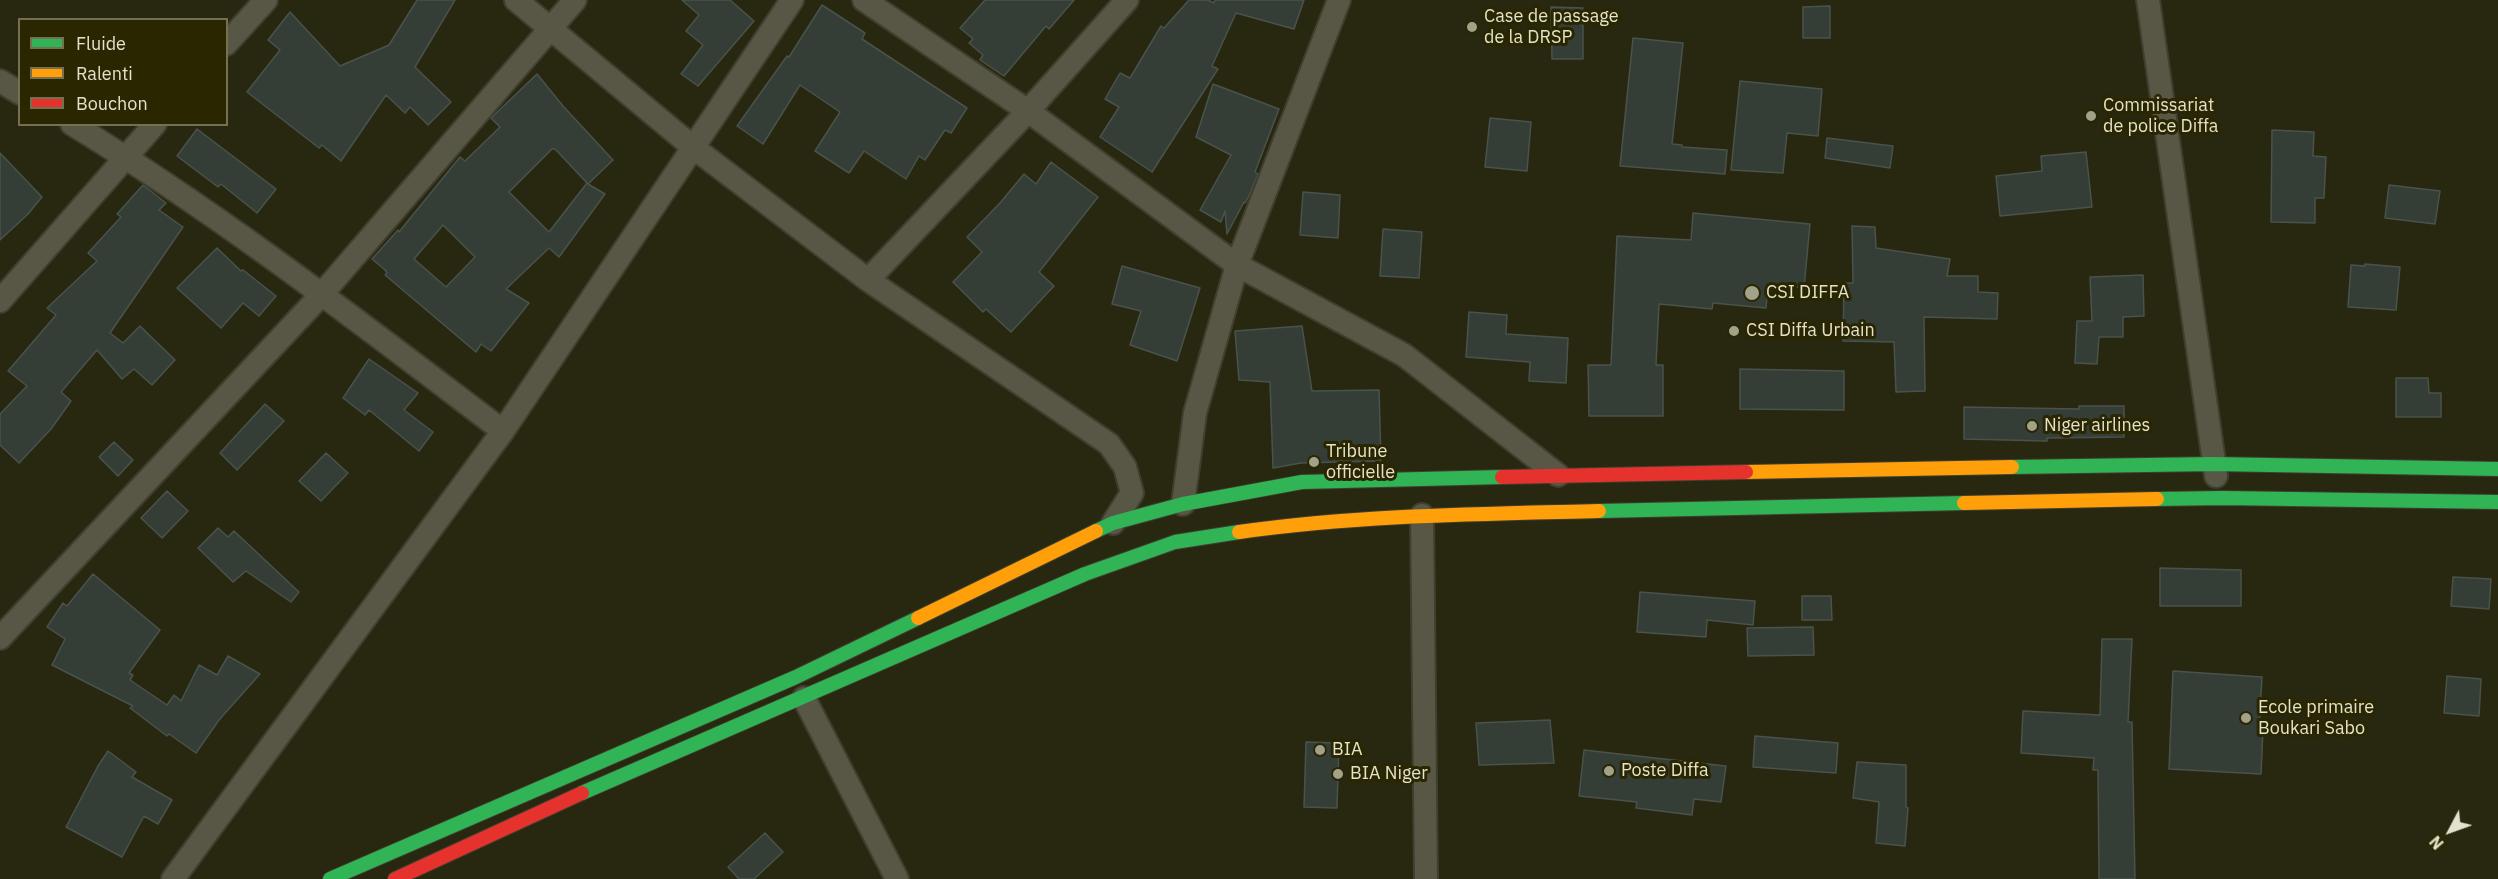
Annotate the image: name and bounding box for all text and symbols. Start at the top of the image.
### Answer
place label: Case de passage de la DRSP [1484,6,1619,48]
legend [18,18,228,126]
marker: Case de passage de la DRSP [1465,20,1479,34]
text: Fluide [76,32,126,55]
text: Ralenti [76,62,133,85]
text: Bouchon [76,92,148,115]
place label: Commissariat de police Diffa [2103,95,2218,138]
marker: Commissariat de police Diffa [2084,109,2098,123]
place label: CSI DIFFA [1766,282,1849,304]
marker: CSI DIFFA [1743,284,1761,302]
place label: CSI Diffa Urbain [1746,320,1875,342]
marker: CSI Diffa Urbain [1727,324,1741,338]
place label: Niger airlines [2044,415,2150,437]
marker: Niger airlines [2025,419,2039,433]
place label: Tribune officielle [1326,441,1395,484]
marker: Tribune officielle [1307,455,1321,469]
place label: Ecole primaire Boukari Sabo [2258,697,2374,740]
marker: Ecole primaire Boukari Sabo [2239,711,2253,725]
place label: BIA [1332,739,1362,761]
marker: BIA [1313,743,1327,757]
place label: Poste Diffa [1621,760,1708,782]
place label: BIA Niger [1350,763,1428,785]
marker: Poste Diffa [1602,764,1616,778]
marker: BIA Niger [1331,767,1345,781]
north arrow [2420,801,2480,861]
text: N [2425,832,2448,854]

